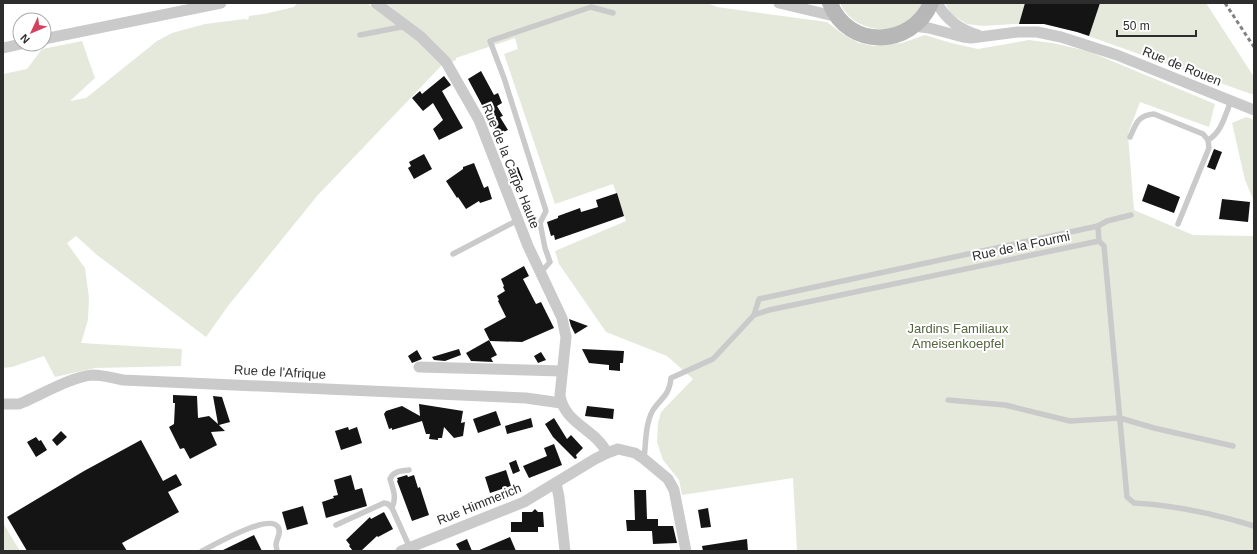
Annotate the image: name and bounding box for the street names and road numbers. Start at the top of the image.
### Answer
street label: Rue de Rouen [1140,43,1224,89]
street label: Rue de la Carpe Haute [479,102,543,230]
street label: Rue de la Fourmi [971,228,1071,264]
street label: Rue de l'Afrique [234,362,326,382]
street label: Rue Himmerich [435,480,523,528]

